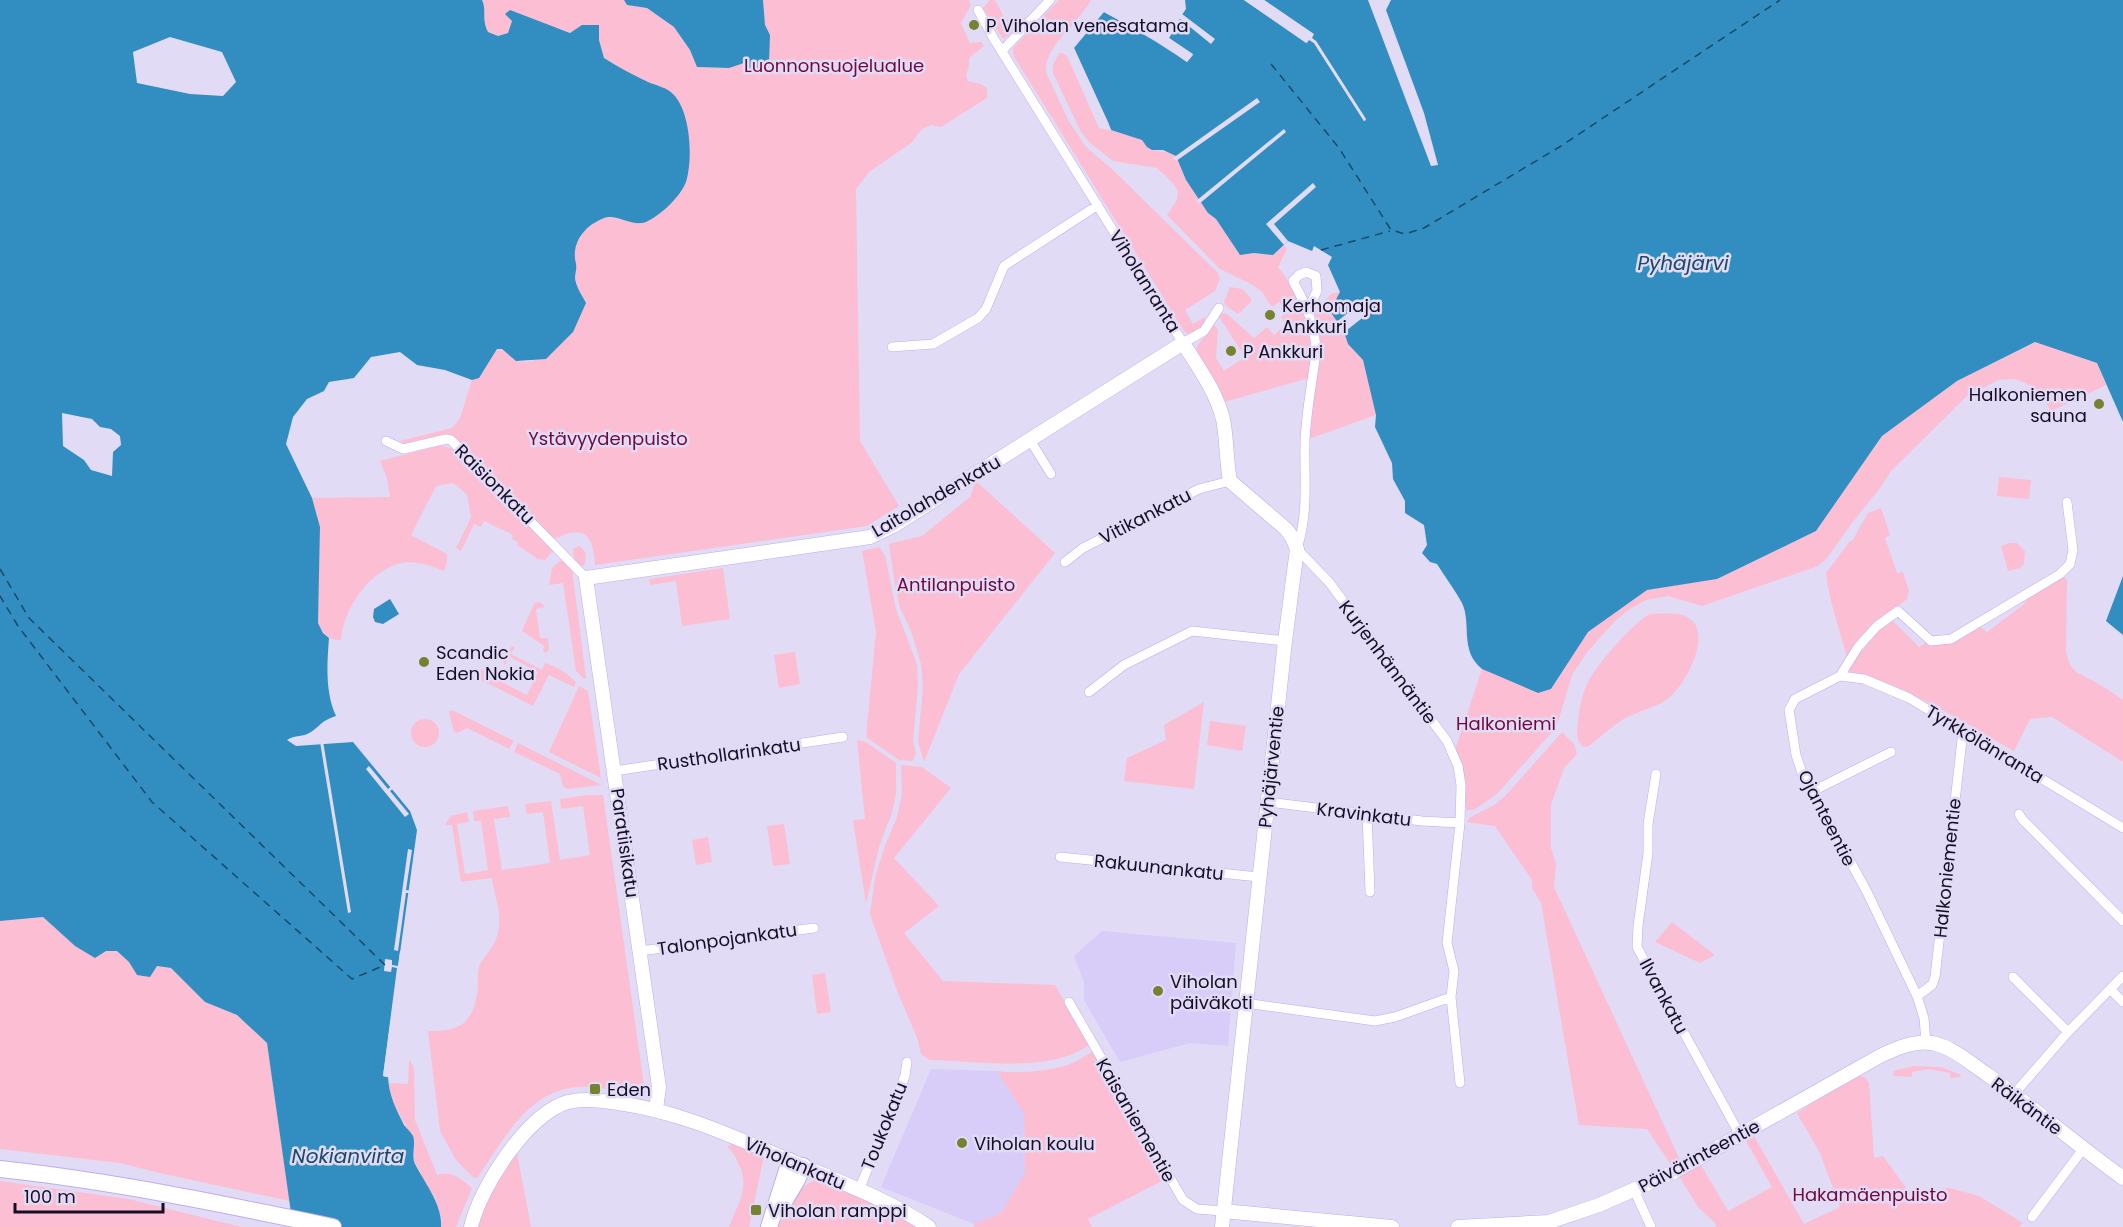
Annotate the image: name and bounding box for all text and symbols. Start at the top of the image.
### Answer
place label: P Viholan venesatama [986,13,1189,38]
marker: P Viholan venesatama [967,18,981,32]
park label: Luonnonsuojelualue [744,53,924,78]
street label: Viholanranta [1103,225,1187,337]
water label: Pyhäjärvi [1637,249,1730,277]
place label: Kerhomaja Ankkuri [1282,293,1381,339]
marker: Kerhomaja Ankkuri [1263,308,1277,322]
place label: P Ankkuri [1243,339,1323,364]
marker: P Ankkuri [1224,344,1238,358]
place label: Halkoniemen sauna [1969,382,2087,428]
marker: Halkoniemen sauna [2092,397,2106,411]
park label: Ystävyydenpuisto [528,426,688,451]
street label: Raisionkatu [449,438,541,530]
street label: Laitolahdenkatu [867,449,1005,543]
street label: Vitikankatu [1095,482,1195,550]
park label: Antilanpuisto [897,572,1015,597]
street label: Kurjenhännäntie [1333,595,1443,729]
place label: Scandic Eden Nokia [436,640,535,686]
marker: Scandic Eden Nokia [417,655,431,669]
street label: Tyrkkölänranta [1921,699,2049,789]
street label: Pyhäjärventie [1252,705,1290,829]
park label: Halkoniemi [1456,711,1556,736]
street label: Rusthollarinkatu [656,732,802,776]
street label: Ojanteentie [1792,766,1862,870]
street label: Paratiisikatu [605,787,645,899]
street label: Kravinkatu [1315,796,1413,832]
street label: Halkoniementie [1927,797,1967,939]
street label: Rakuunankatu [1093,848,1225,886]
street label: Talonpojankatu [656,917,798,961]
street label: Ilvankatu [1634,954,1694,1038]
place label: Viholan päiväkoti [1170,969,1253,1015]
marker: Viholan päiväkoti [1151,984,1165,998]
street label: Kaisaniementie [1090,1053,1182,1187]
street label: Räikäntie [1986,1071,2068,1141]
place label: Eden [607,1077,651,1102]
street label: Toukokatu [855,1078,913,1174]
marker: Eden [588,1082,602,1096]
street label: Päivärinteentie [1634,1113,1764,1199]
street label: Viholankatu [741,1131,849,1195]
place label: Viholan koulu [974,1131,1095,1156]
marker: Viholan koulu [955,1136,969,1150]
water label: Nokianvirta [292,1142,404,1170]
scale bar [15,1176,164,1214]
park label: Hakamäenpuisto [1792,1182,1948,1207]
text: 100 m [24,1184,76,1209]
place label: Viholan ramppi [768,1198,907,1223]
marker: Viholan ramppi [749,1203,763,1217]

